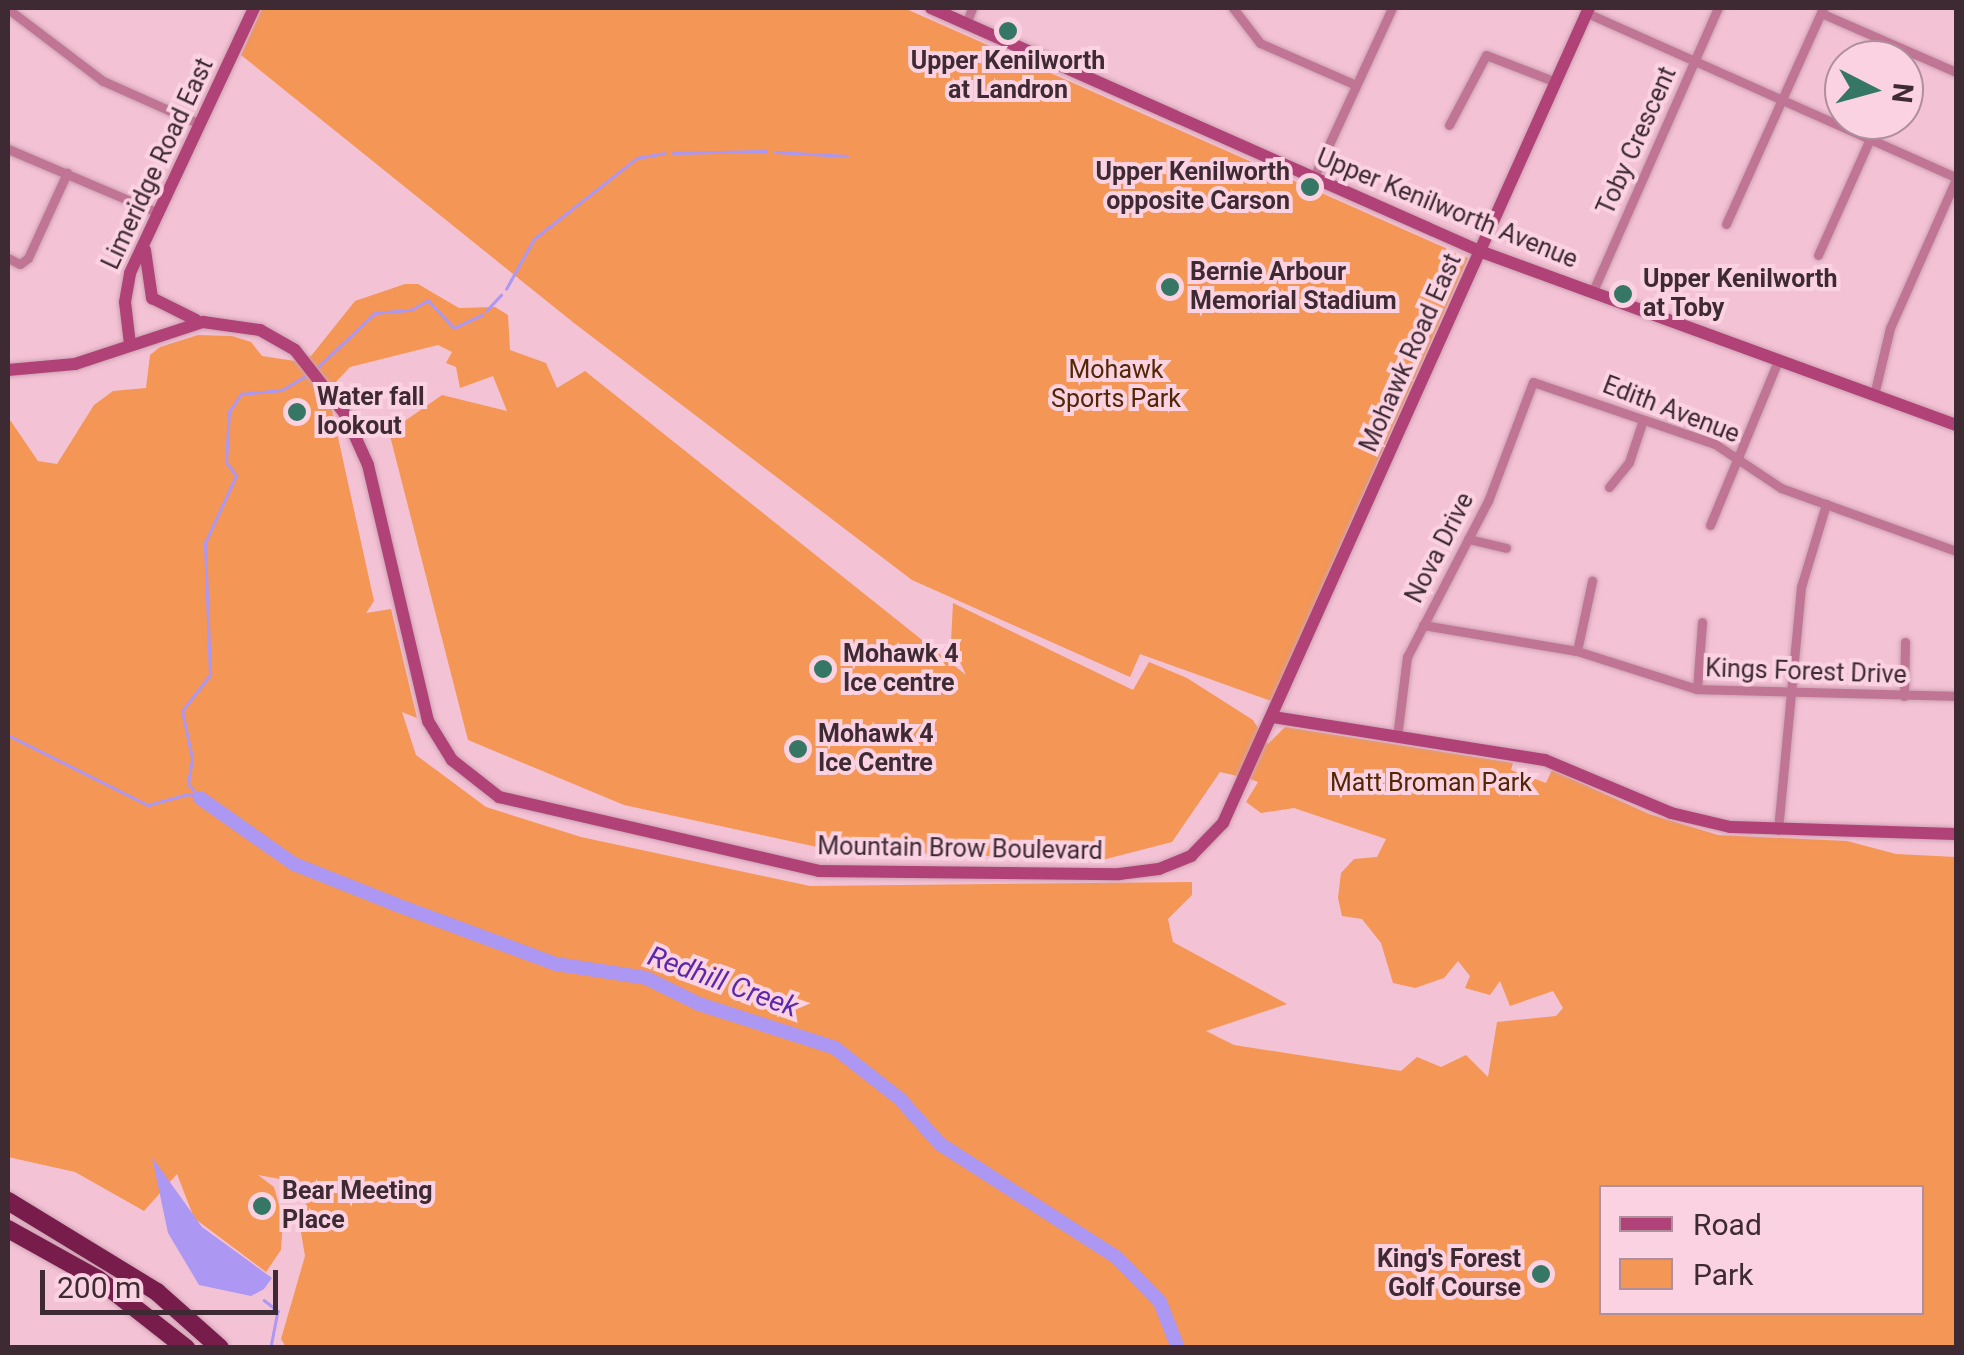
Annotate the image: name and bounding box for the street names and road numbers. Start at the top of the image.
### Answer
street label: Limeridge Road East [96,54,220,274]
street label: Toby Crescent [1591,62,1683,220]
street label: Upper Kenilworth Avenue [1312,143,1582,275]
street label: Mohawk Road East [1354,249,1468,457]
street label: Edith Avenue [1598,370,1744,450]
street label: Nova Drive [1399,488,1481,608]
street label: Kings Forest Drive [1705,653,1907,691]
street label: Mountain Brow Boulevard [817,832,1103,866]

